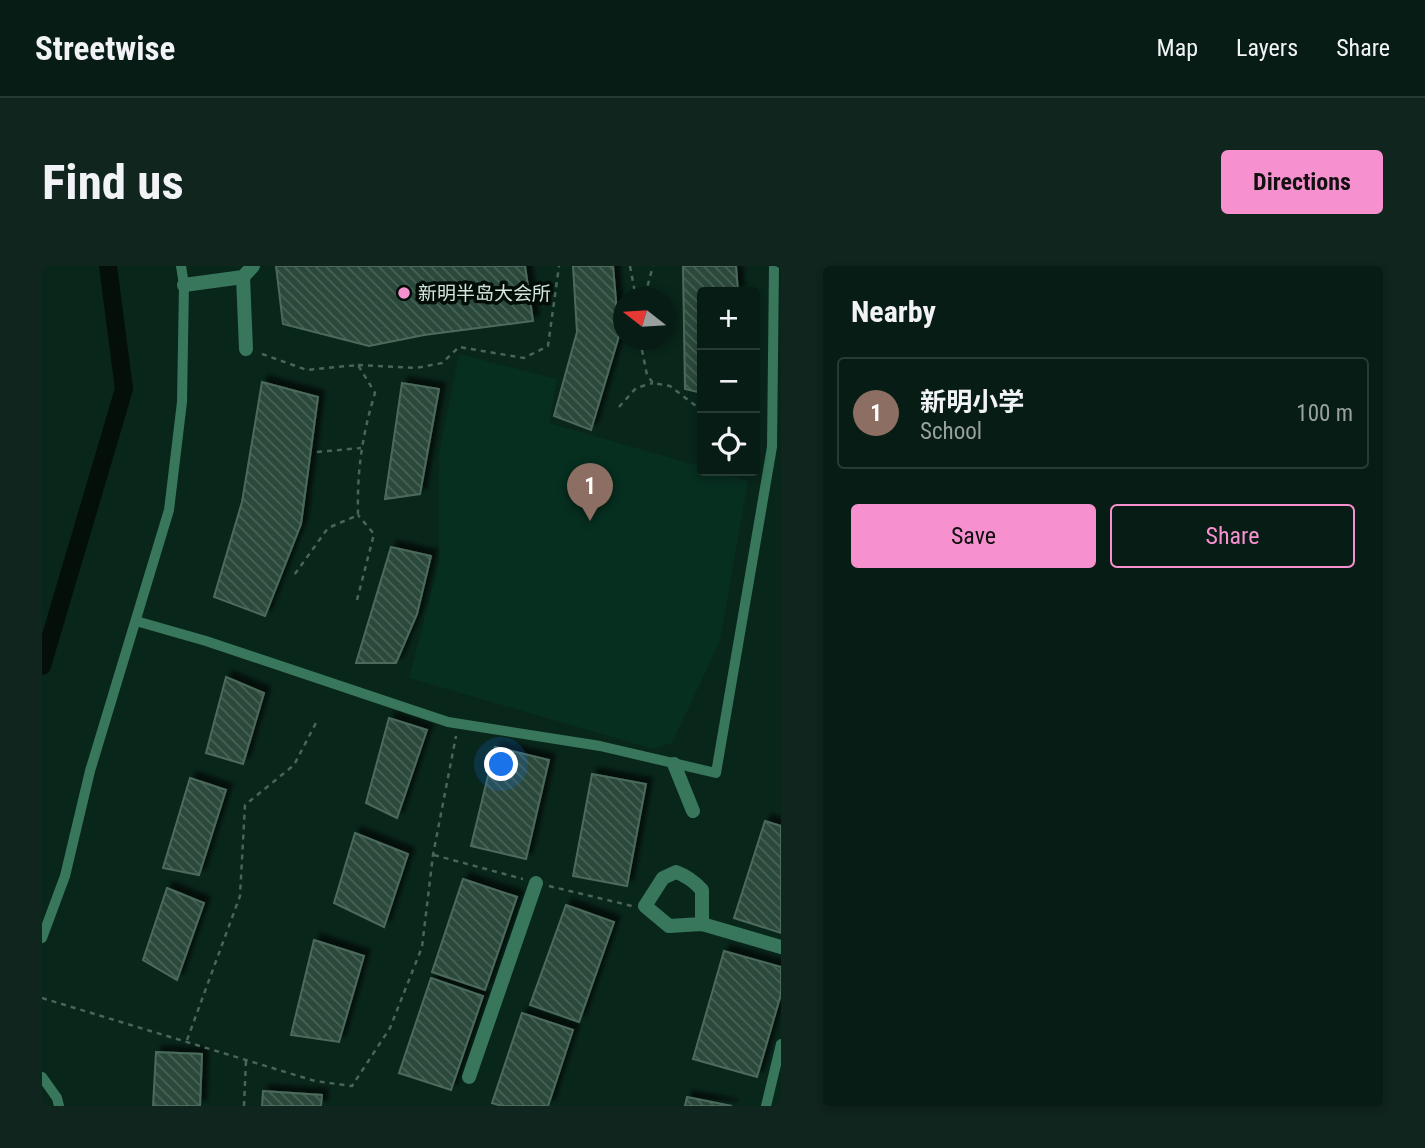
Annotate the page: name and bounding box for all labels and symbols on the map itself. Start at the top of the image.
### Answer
place label: 新明半岛大会所 [418,282,551,305]
marker: 新明半岛大会所 [396,285,412,301]
north arrow [613,287,676,350]
pin: 1 [567,463,613,521]
your location [484,747,518,781]

